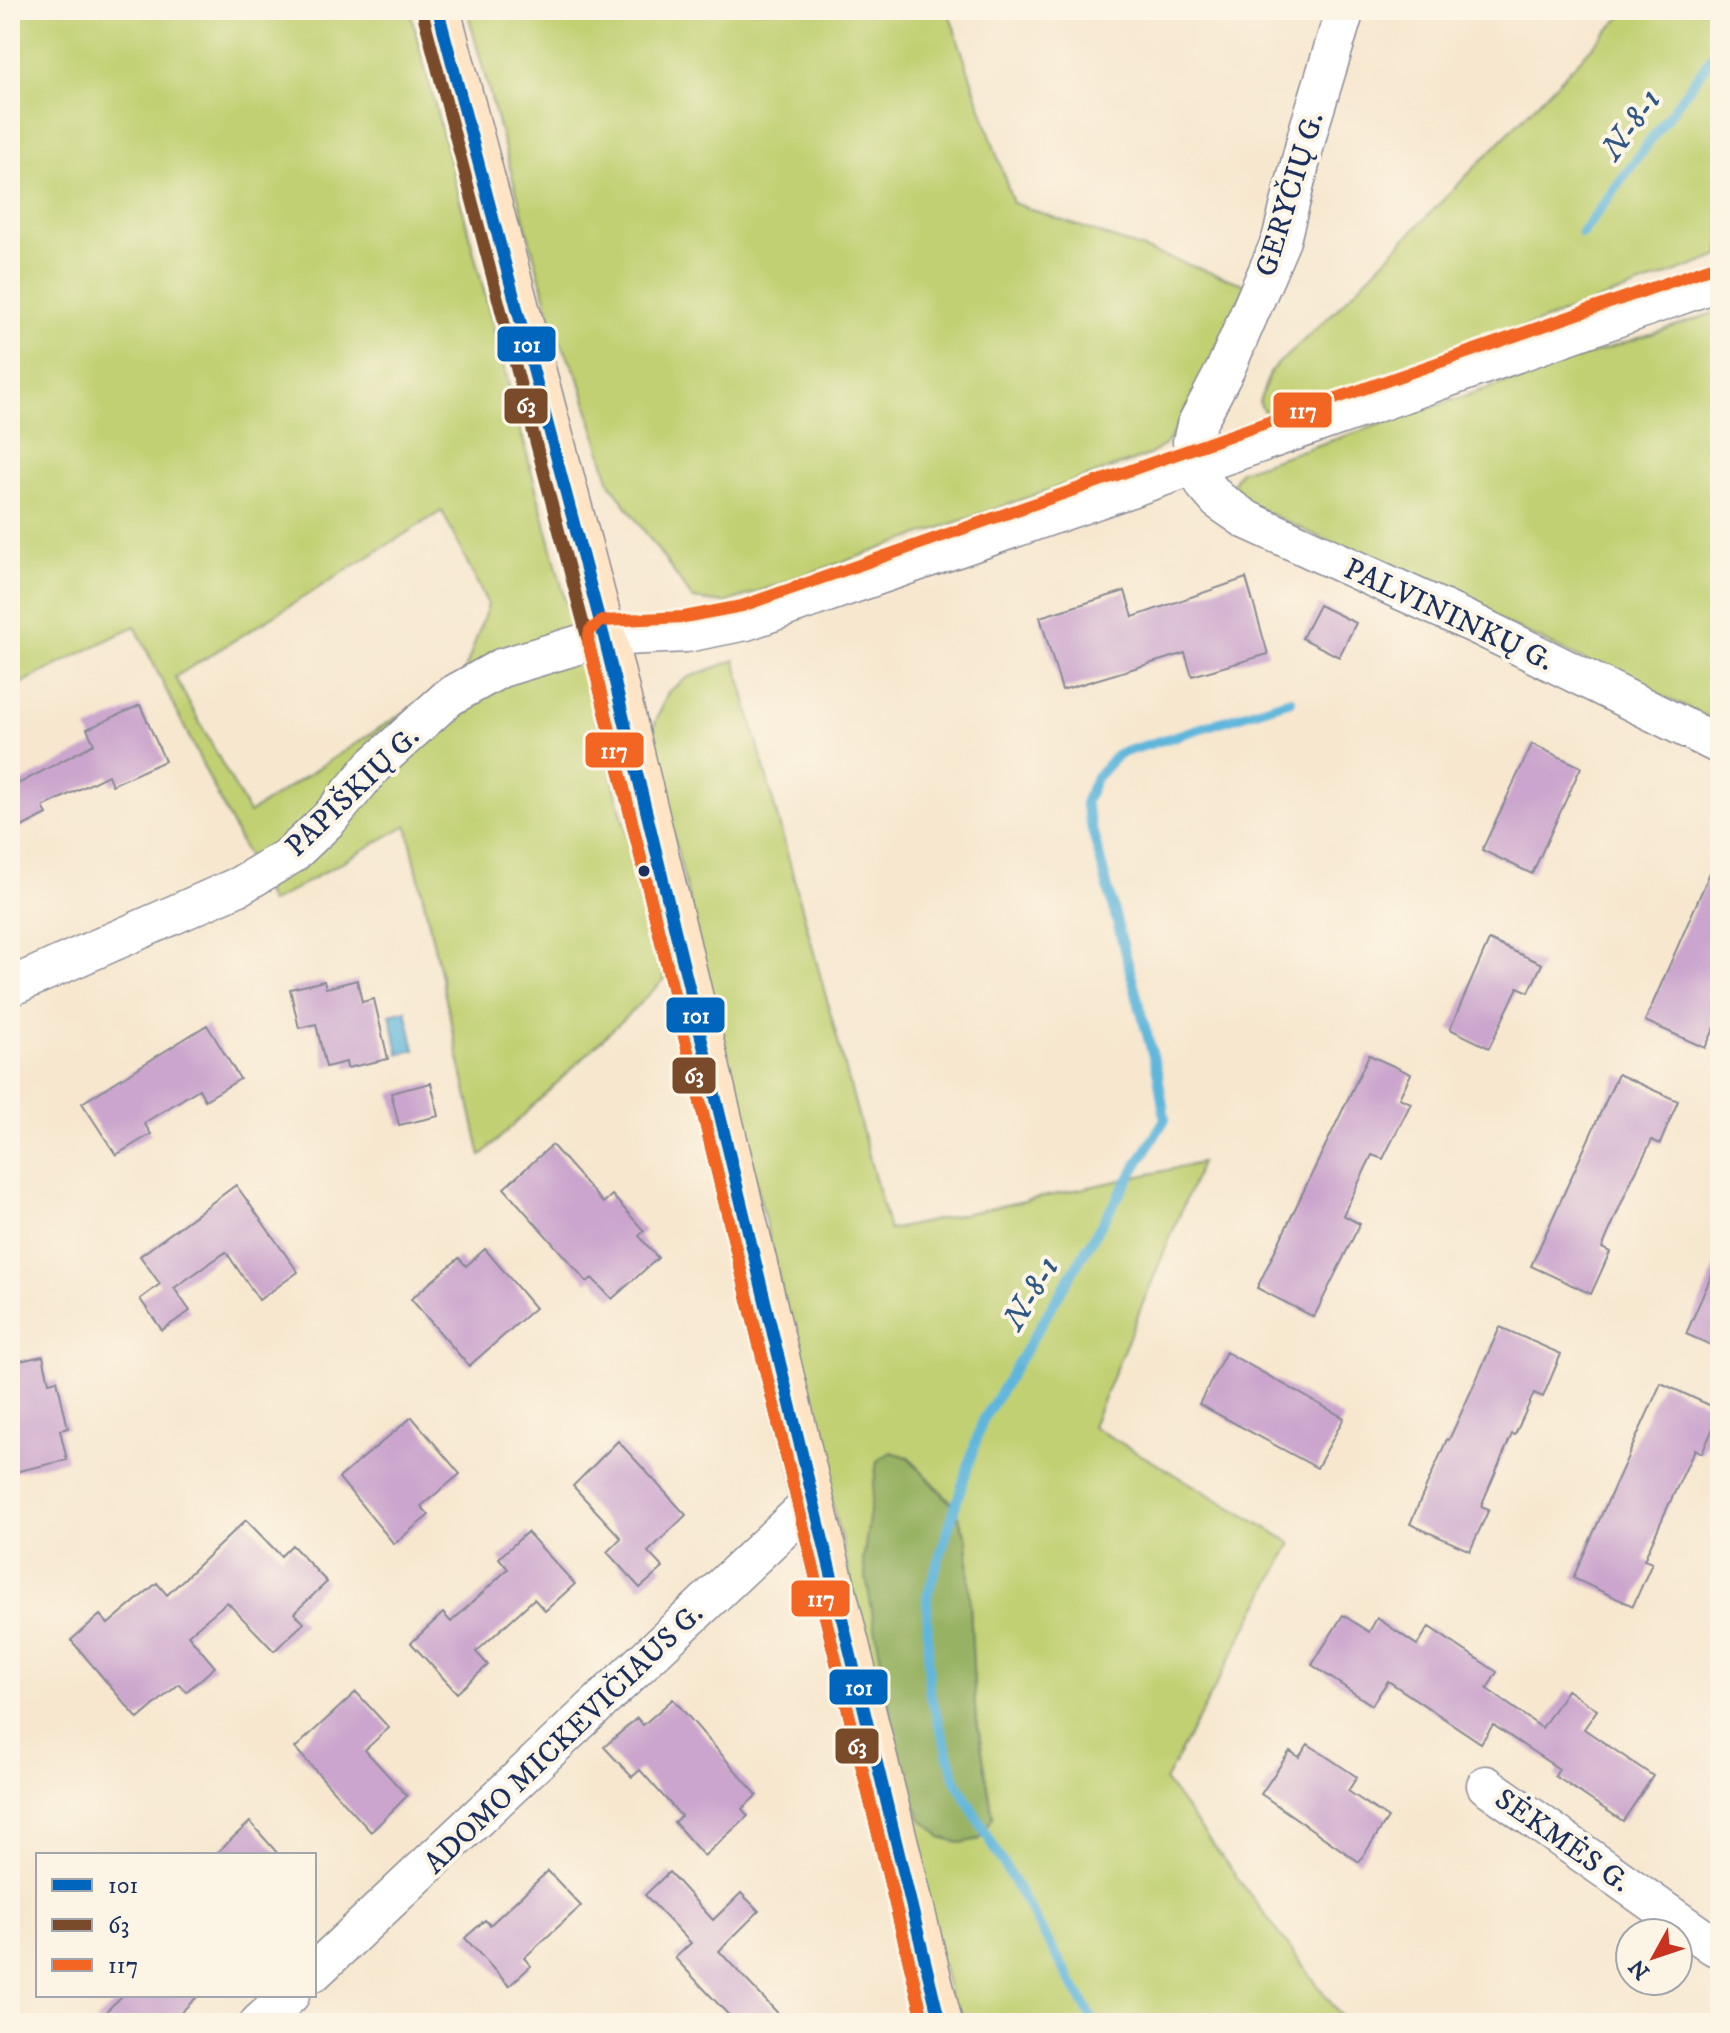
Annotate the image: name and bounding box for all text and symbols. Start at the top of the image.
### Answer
water label: N-8-1 [1591,82,1671,170]
street label: GERYČIŲ G. [1246,107,1333,281]
line badge: 101 [496,325,557,363]
text: 101 [513,332,541,359]
line badge: 63 [503,387,549,425]
line badge: 117 [1272,391,1333,429]
text: 63 [516,393,536,420]
text: 117 [1289,398,1317,425]
street label: PALVININKŲ G. [1338,551,1559,680]
street label: PAPIŠKIŲ G. [277,718,428,865]
line badge: 117 [584,731,645,769]
text: 117 [600,738,628,765]
unlabelled marker [636,863,652,879]
line badge: 101 [665,996,726,1034]
text: 101 [682,1003,710,1030]
line badge: 63 [671,1056,717,1095]
text: 63 [684,1063,704,1090]
water label: N-8-1 [993,1250,1069,1339]
line badge: 117 [790,1579,851,1618]
text: 117 [807,1586,835,1613]
street label: ADOMO MICKEVIČIAUS G. [415,1594,711,1882]
line badge: 101 [828,1668,889,1706]
text: 101 [845,1675,873,1702]
line badge: 63 [834,1727,880,1765]
text: 63 [847,1734,867,1761]
street label: SĖKMĖS G. [1487,1780,1638,1901]
legend [36,1853,316,1997]
text: 101 [108,1871,138,1901]
text: 63 [108,1911,129,1941]
north arrow [1614,1917,1694,1997]
text: 117 [108,1951,138,1981]
text: N [1624,1953,1656,1984]

